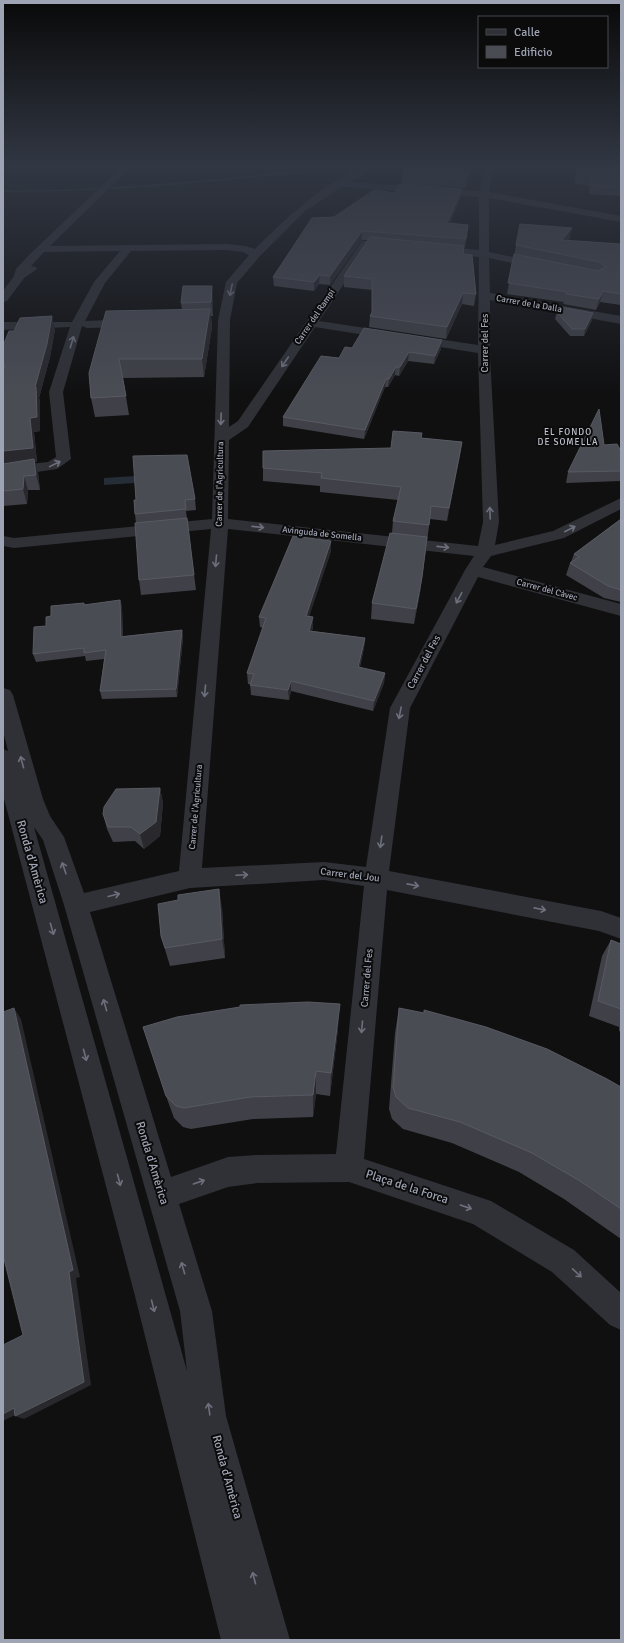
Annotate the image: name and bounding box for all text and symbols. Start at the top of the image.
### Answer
legend [478,16,608,68]
text: Calle [514,25,540,40]
text: Edificio [514,45,552,60]
one-way arrow [226,283,234,296]
street label: Carrer del Rampí [292,287,338,347]
street label: Carrer de la Dalla [495,293,563,315]
street label: Carrer del Fes [479,313,491,372]
one-way arrow [69,336,76,349]
one-way arrow [281,357,289,368]
one-way arrow [218,412,225,425]
district label: EL FONDO DE SOMELLA [538,427,598,448]
street label: Carrer de l'Agricultura [214,441,226,527]
one-way arrow [49,460,61,467]
one-way arrow [487,507,494,520]
one-way arrow [251,523,264,531]
street label: Avinguda de Somella [282,524,363,544]
one-way arrow [563,525,575,532]
one-way arrow [436,543,449,551]
one-way arrow [213,554,220,567]
street label: Carrer del Càvec [515,577,579,603]
one-way arrow [454,591,462,603]
street label: Carrer del Fes [405,633,443,691]
one-way arrow [202,684,209,697]
one-way arrow [395,706,403,719]
one-way arrow [17,756,25,769]
street label: Carrer de l'Agricultura [187,764,205,850]
street label: Ronda d'Amèrica [13,818,51,906]
one-way arrow [377,835,385,848]
one-way arrow [59,862,67,874]
street label: Carrer del Jou [320,865,380,885]
one-way arrow [235,872,248,879]
one-way arrow [406,882,419,890]
one-way arrow [107,891,120,899]
one-way arrow [534,906,547,914]
one-way arrow [49,922,56,935]
street label: Carrer del Fes [358,948,376,1008]
one-way arrow [101,999,108,1012]
one-way arrow [359,1020,366,1033]
one-way arrow [82,1048,89,1061]
street label: Ronda d'Amèrica [132,1120,172,1206]
street label: Plaça de la Forca [364,1167,450,1207]
one-way arrow [116,1173,123,1186]
one-way arrow [192,1178,205,1185]
one-way arrow [459,1204,472,1211]
one-way arrow [179,1261,186,1274]
one-way arrow [572,1269,582,1278]
one-way arrow [150,1299,157,1312]
one-way arrow [205,1403,212,1416]
street label: Ronda d'Amèrica [209,1433,245,1521]
one-way arrow [250,1572,257,1585]

